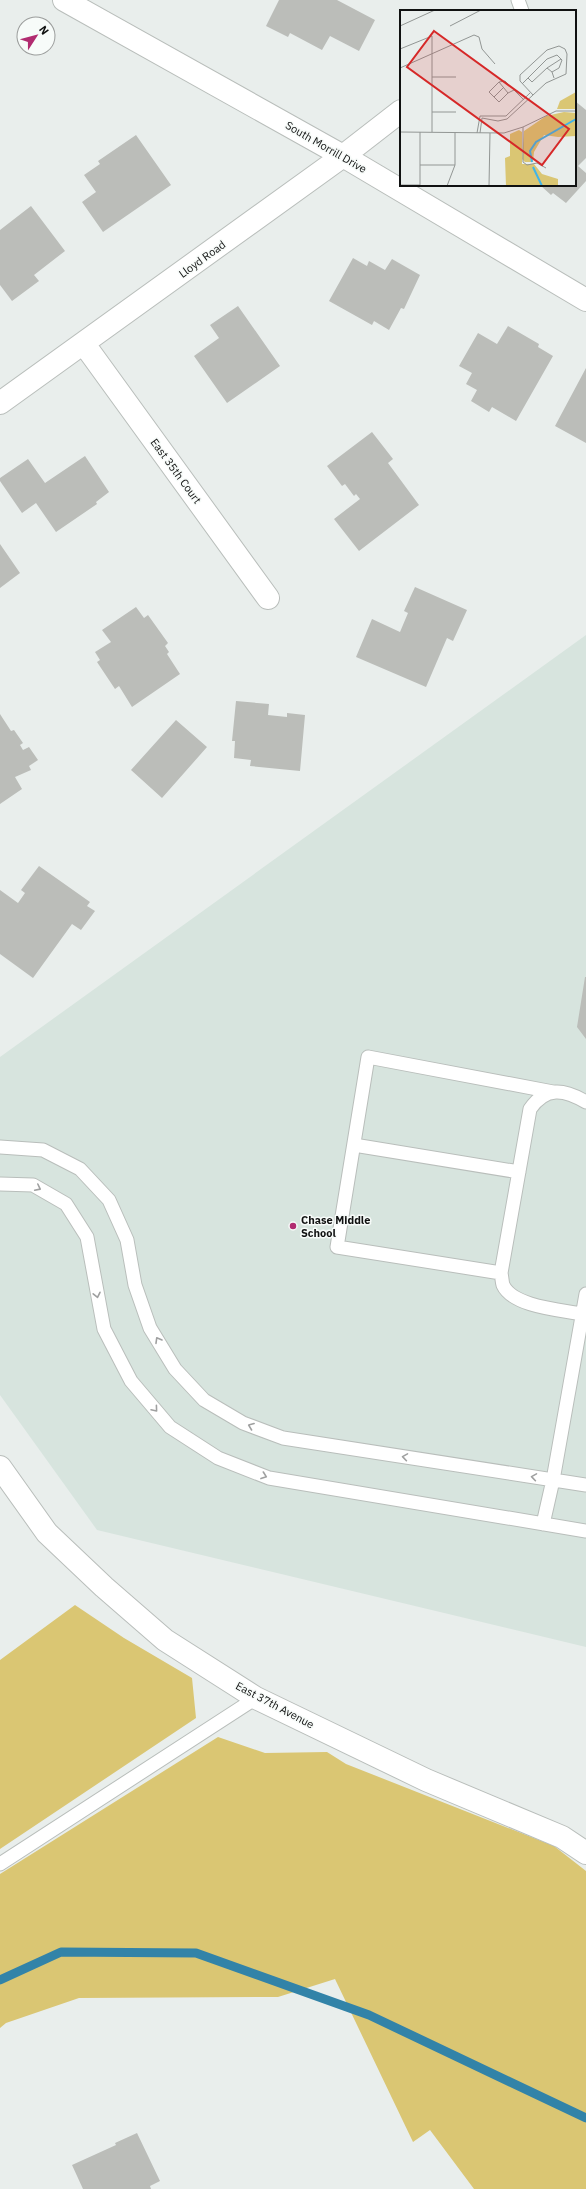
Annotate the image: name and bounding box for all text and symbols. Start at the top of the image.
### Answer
inset map [400,10,576,186]
north arrow [16,16,56,56]
text: N [36,23,52,37]
street label: South Morrill Drive [283,118,369,176]
street label: Lloyd Road [176,237,228,281]
street label: East 35th Court [148,436,204,506]
one-way arrow [34,1184,41,1191]
place label: Chase Middle School [301,1213,370,1240]
marker: Chase Middle School [288,1221,298,1231]
one-way arrow [93,1292,101,1299]
one-way arrow [155,1337,162,1344]
one-way arrow [151,1405,158,1412]
one-way arrow [247,1423,254,1431]
one-way arrow [402,1453,408,1462]
one-way arrow [261,1472,268,1480]
one-way arrow [531,1473,537,1482]
street label: East 37th Avenue [233,1678,317,1732]

